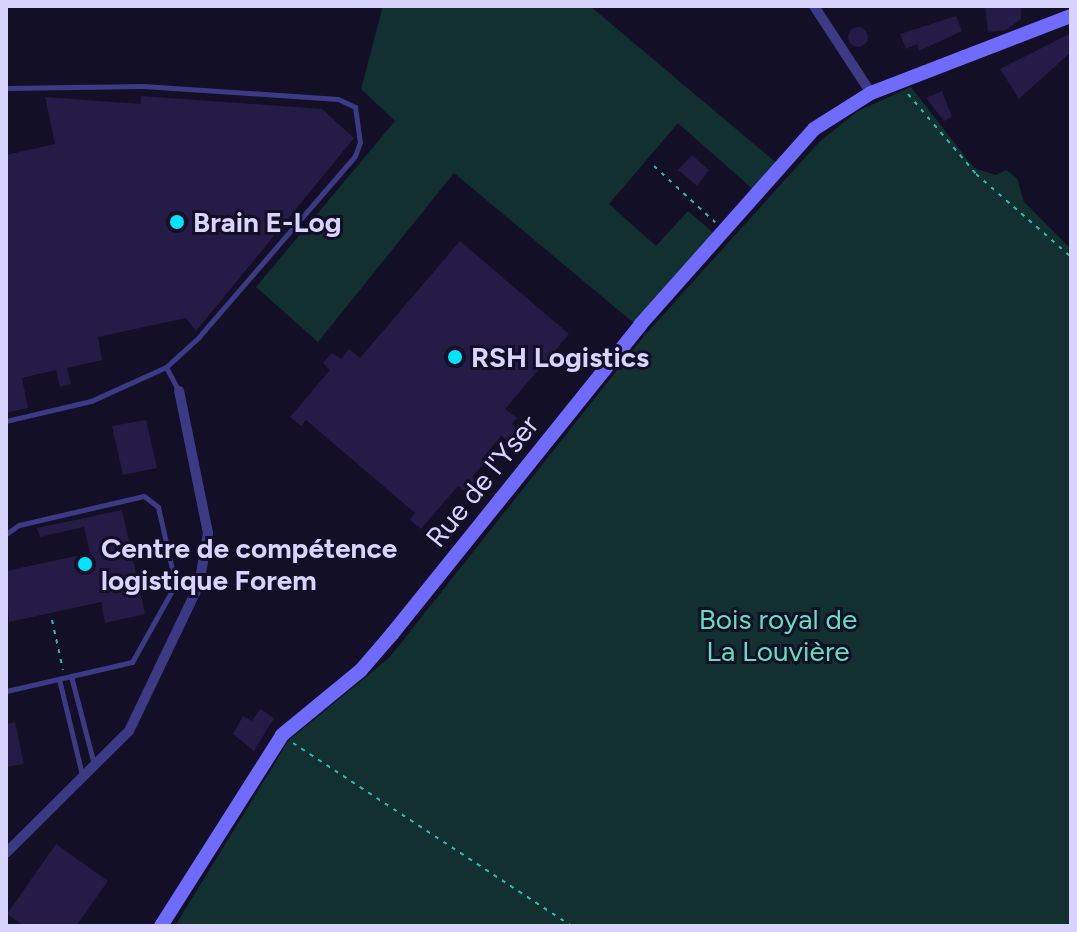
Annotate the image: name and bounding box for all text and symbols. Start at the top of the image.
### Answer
place label: Brain E-Log [193,205,342,239]
marker: Brain E-Log [168,213,186,231]
place label: RSH Logistics [471,340,649,374]
marker: RSH Logistics [446,348,464,366]
street label: Rue de l'Yser [419,408,545,554]
place label: Centre de compétence logistique Forem [101,531,397,597]
marker: Centre de compétence logistique Forem [76,555,94,573]
park label: Bois royal de La Louvière [699,602,857,668]

